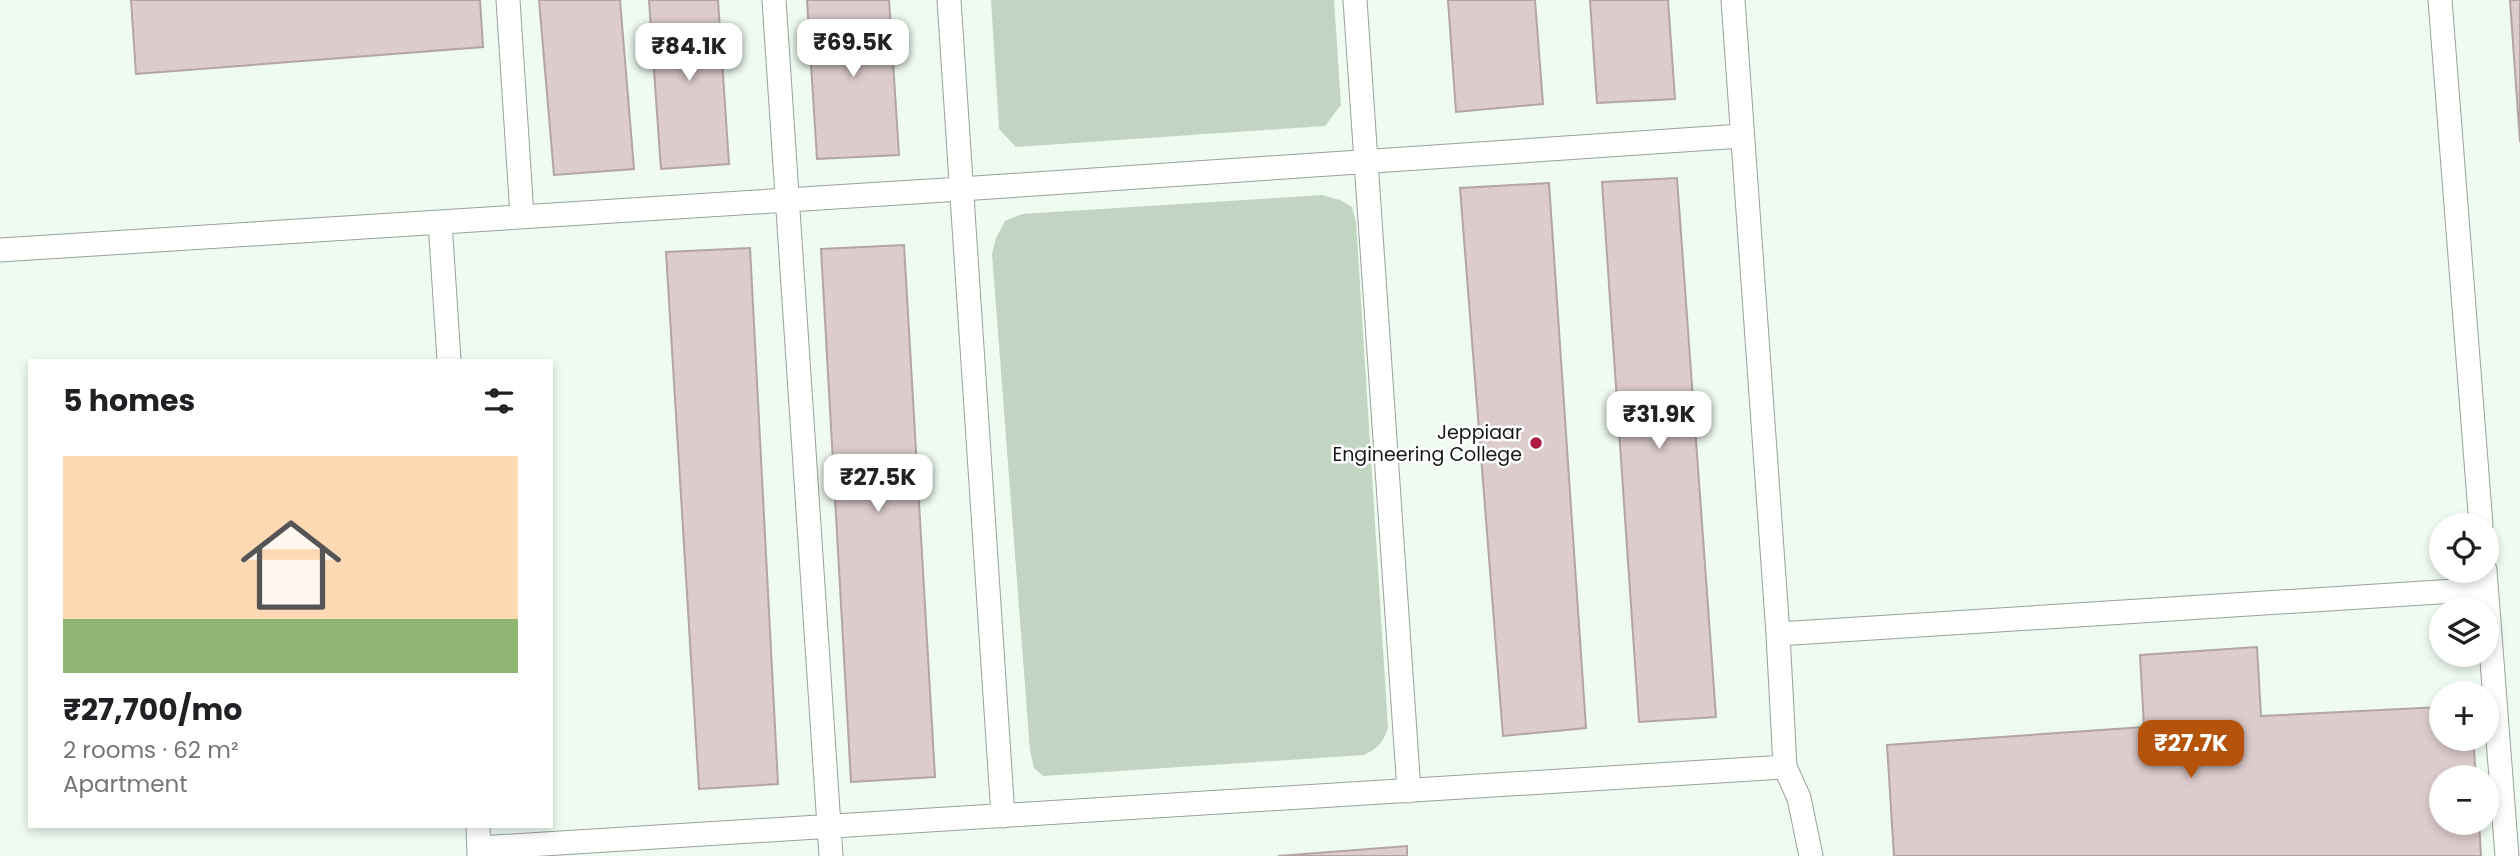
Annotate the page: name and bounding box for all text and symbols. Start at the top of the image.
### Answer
pin: ₹69.5K [796,20,910,79]
pin: ₹84.1K [632,24,746,83]
text: ₹69.5K [813,26,893,58]
text: ₹84.1K [651,30,727,62]
text: 5 homes [63,379,195,422]
icon: filters [480,382,518,420]
pin: ₹31.9K [1602,392,1716,451]
text: ₹31.9K [1623,398,1695,430]
place label: Jeppiaar Engineering College [1332,419,1522,468]
marker: Jeppiaar Engineering College [1528,435,1544,451]
pin: ₹27.5K [821,454,935,514]
text: ₹27.5K [840,461,916,493]
icon: home [228,502,354,628]
map controls [2429,513,2499,835]
button: locate [2429,513,2499,583]
button: layers [2429,597,2499,667]
button: + [2429,681,2499,751]
text: ₹27,700/mo [63,688,242,731]
pin: ₹27.7K [2134,720,2248,780]
text: ₹27.7K [2154,727,2228,759]
text: 2 rooms · 62 m² [63,734,239,766]
button: − [2429,765,2499,835]
text: Apartment [63,768,188,800]

